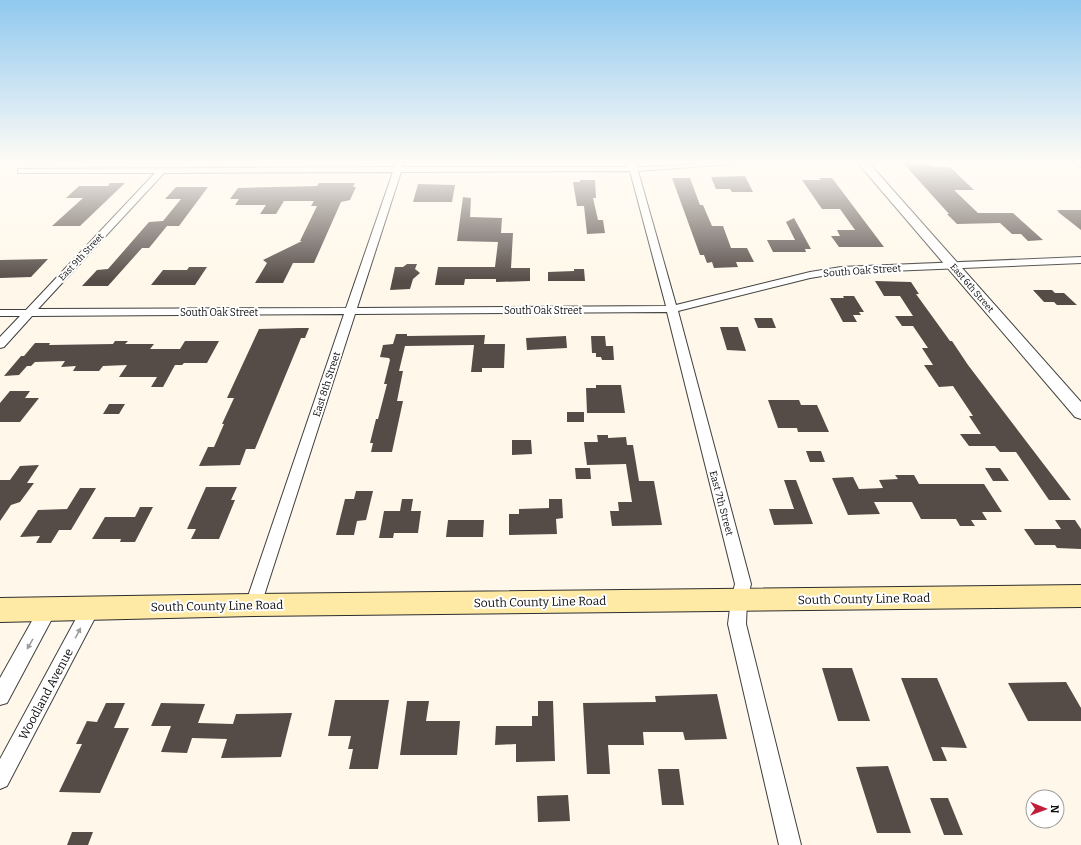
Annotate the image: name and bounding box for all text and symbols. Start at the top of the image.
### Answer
street label: East 9th Street [57,231,106,283]
street label: South Oak Street [823,262,902,280]
street label: East 6th Street [948,262,996,315]
street label: South Oak Street [504,305,582,317]
street label: South Oak Street [180,307,258,319]
street label: East 8th Street [311,350,343,418]
street label: East 7th Street [707,469,736,537]
street label: South County Line Road [798,591,930,607]
street label: South County Line Road [474,594,606,610]
street label: South County Line Road [151,598,283,614]
one-way arrow [75,628,81,639]
one-way arrow [27,638,34,650]
street label: Woodland Avenue [16,646,76,742]
north arrow [1025,789,1065,829]
text: N [1048,805,1061,814]

